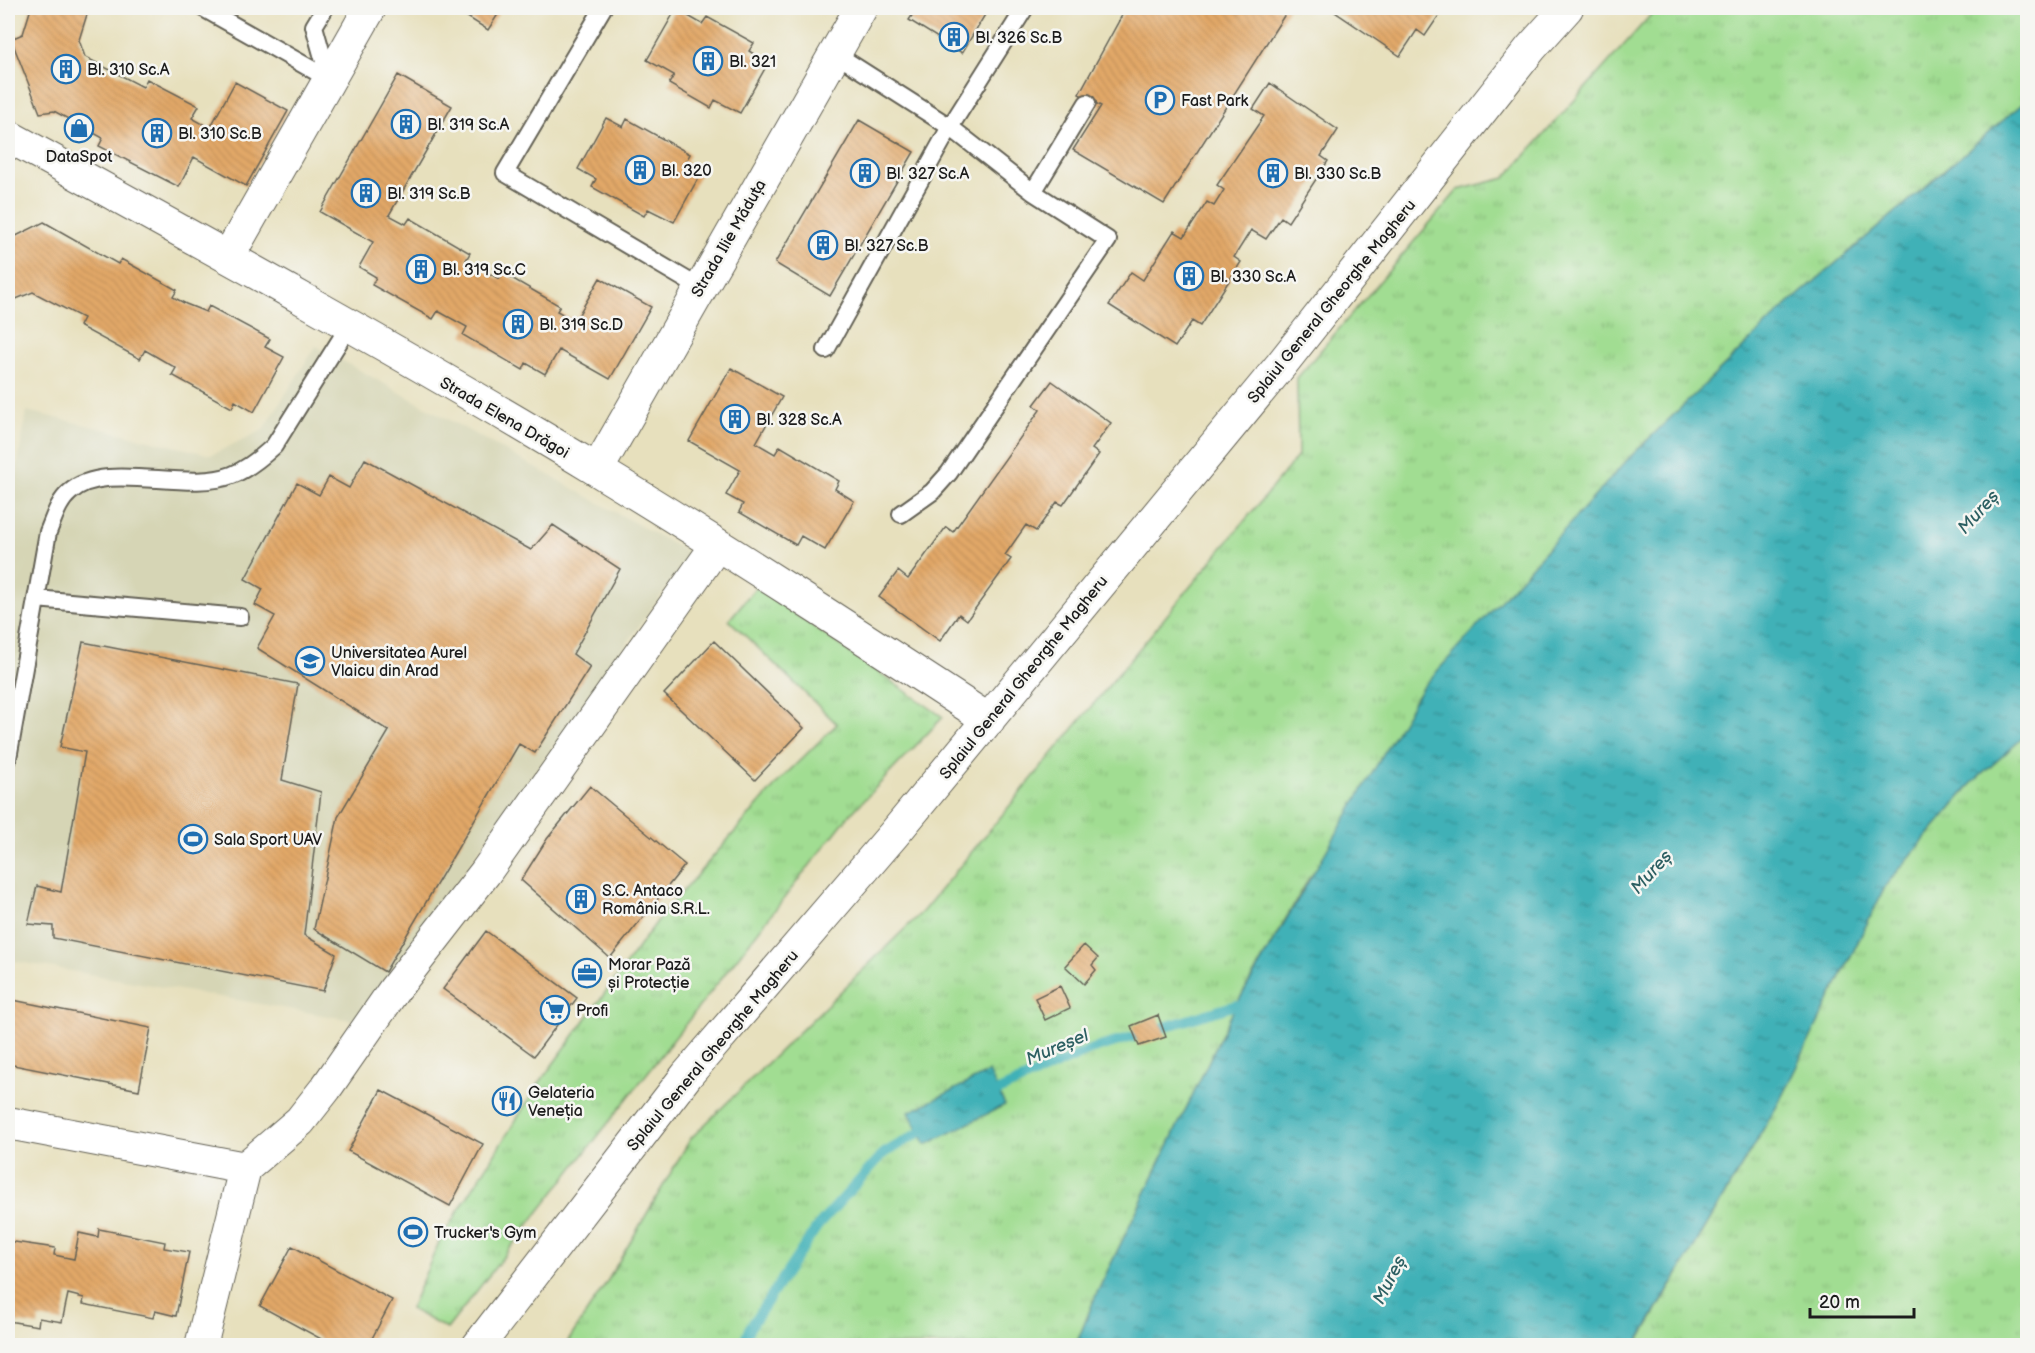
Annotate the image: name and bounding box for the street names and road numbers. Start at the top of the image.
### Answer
street label: Strada Ilie Măduța [688,177,771,301]
street label: Splaiul General Gheorghe Magheru [1244,196,1420,408]
street label: Strada Elena Drăgoi [436,374,572,463]
street label: Splaiul General Gheorghe Magheru [936,572,1112,784]
street label: Splaiul General Gheorghe Magheru [623,947,803,1155]

